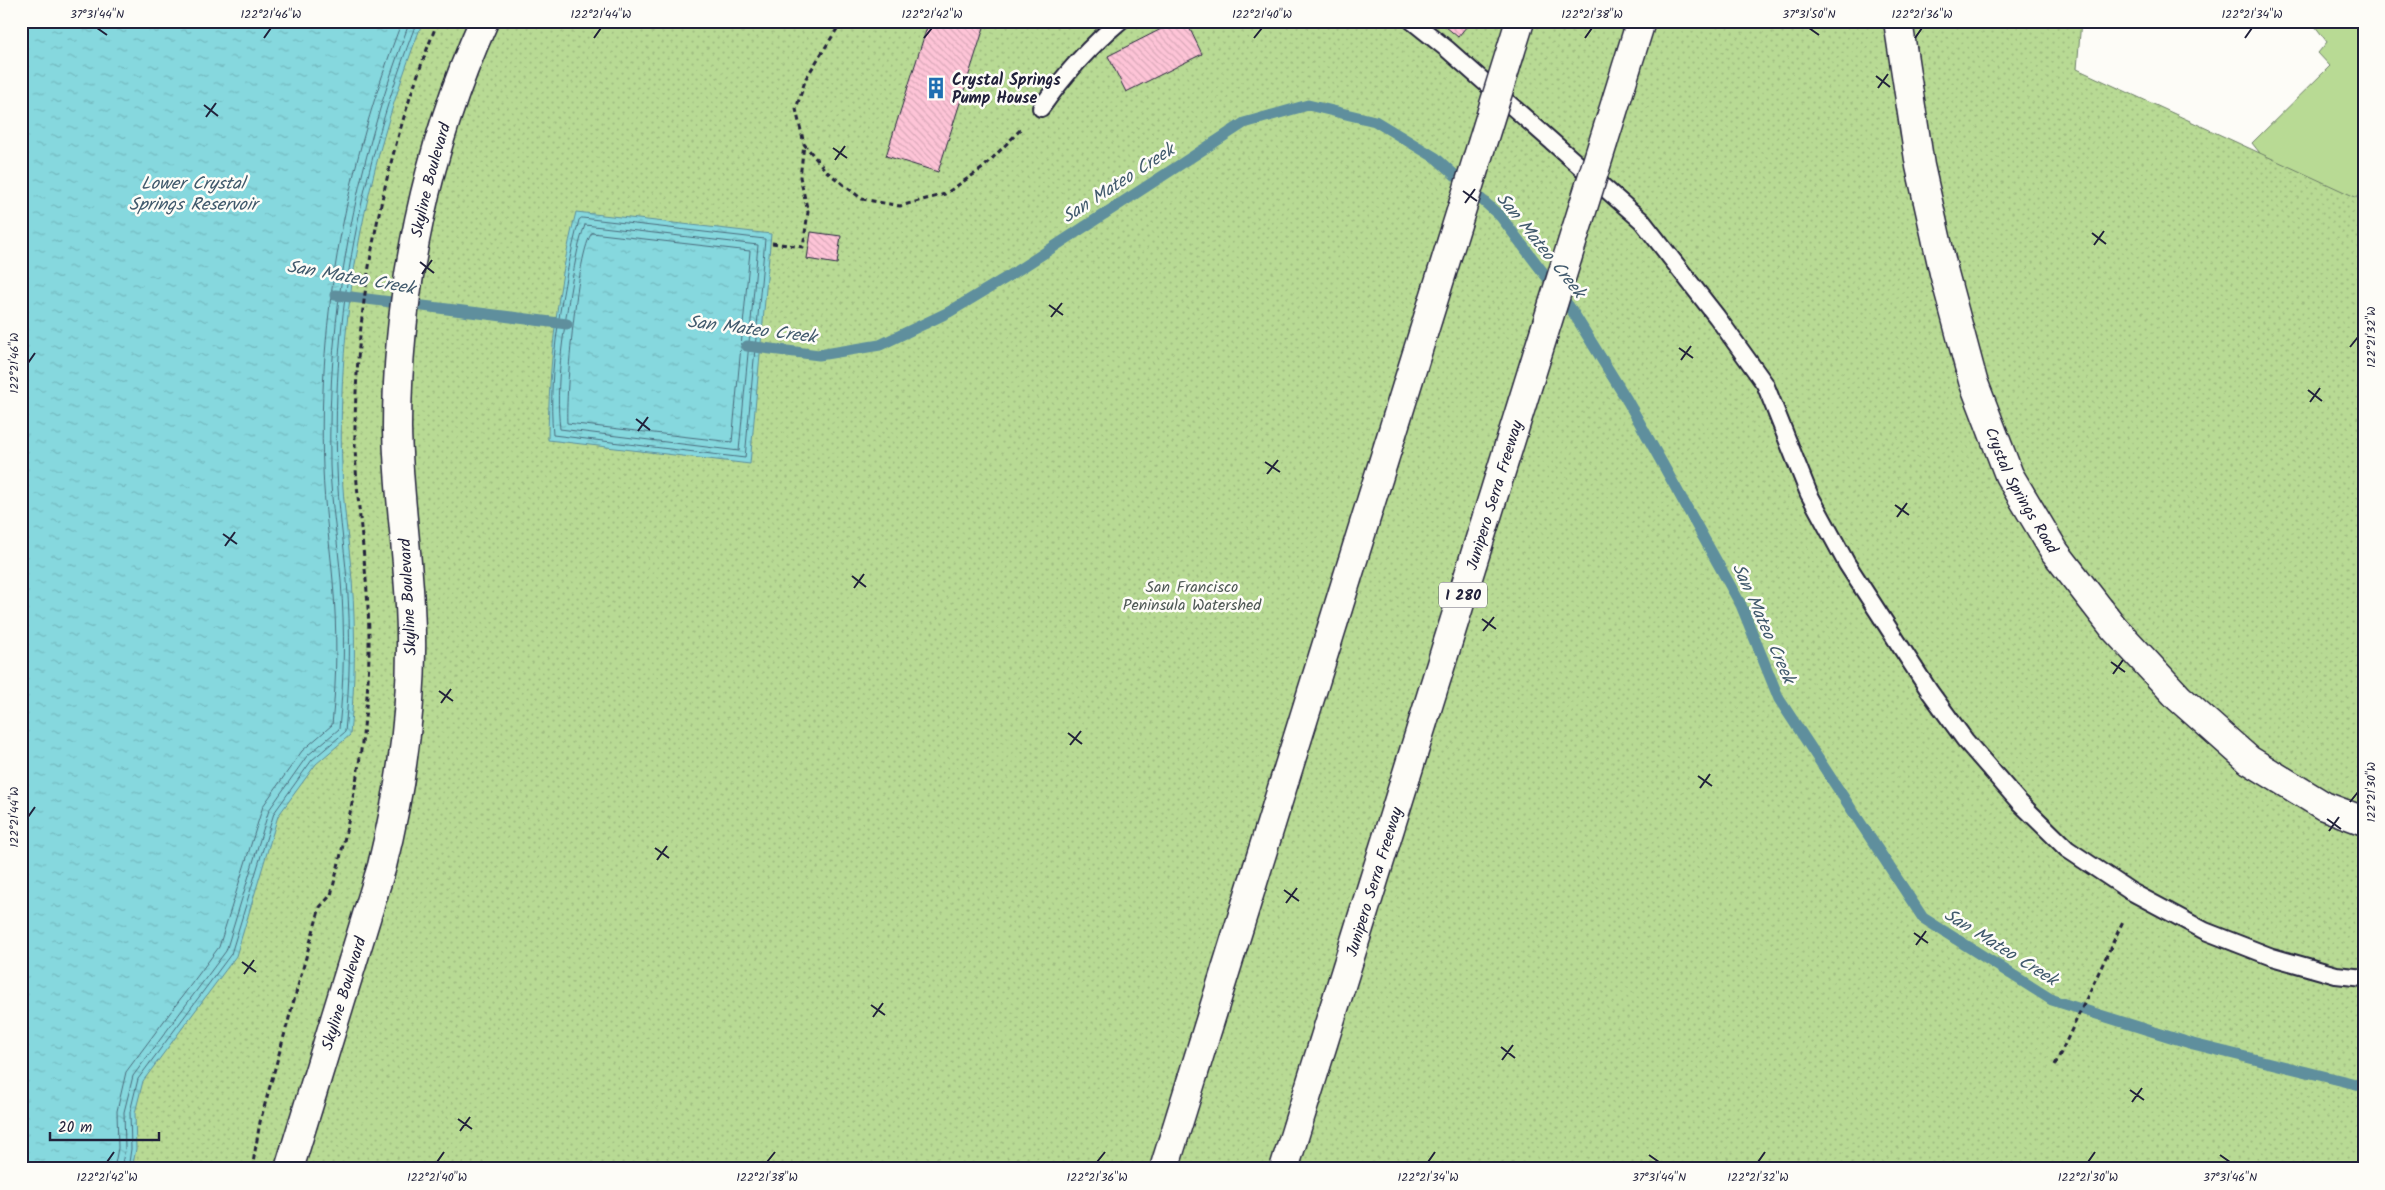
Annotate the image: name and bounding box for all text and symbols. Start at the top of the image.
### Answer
text: 37°31'44"N [70,5,124,24]
text: 122°21'46"W [241,5,301,24]
text: 122°21'44"W [571,5,631,24]
text: 122°21'42"W [901,5,963,24]
text: 122°21'40"W [1232,5,1292,24]
text: 122°21'38"W [1561,5,1623,24]
text: 37°31'50"N [1782,5,1836,24]
text: 122°21'36"W [1891,5,1953,24]
text: 122°21'34"W [2221,5,2283,24]
place label: Crystal Springs Pump House [952,68,1061,111]
building icon: Crystal Springs Pump House [923,75,949,101]
street label: Skyline Boulevard [405,119,458,239]
water label: San Mateo Creek [1057,136,1183,232]
water label: Lower Crystal Springs Reservoir [129,170,261,220]
water label: San Mateo Creek [1488,187,1593,307]
water label: San Mateo Creek [285,253,419,304]
text: 122°21'32"W [2362,306,2381,368]
water label: San Mateo Creek [686,308,820,353]
text: 122°21'46"W [5,333,24,393]
street label: Junipero Serra Freeway [1460,417,1530,573]
street label: Crystal Springs Road [1978,424,2065,560]
street label: Skyline Boulevard [393,537,424,656]
water label: San Mateo Creek [1723,559,1803,691]
park label: San Francisco Peninsula Watershed [1123,575,1262,618]
road number: I 280 [1439,582,1487,608]
text: 122°21'30"W [2362,762,2381,822]
text: 122°21'44"W [5,787,24,847]
street label: Junipero Serra Freeway [1340,804,1410,960]
water label: San Mateo Creek [1938,902,2065,996]
street label: Skyline Boulevard [315,933,374,1053]
scale bar [50,1110,159,1142]
text: 20 m [58,1116,92,1140]
text: 122°21'42"W [76,1168,138,1187]
text: 122°21'40"W [407,1168,467,1187]
text: 122°21'38"W [736,1168,798,1187]
text: 122°21'36"W [1066,1168,1128,1187]
text: 122°21'34"W [1397,1168,1459,1187]
text: 37°31'44"N [1632,1168,1686,1187]
text: 122°21'32"W [1727,1168,1789,1187]
text: 122°21'30"W [2058,1168,2118,1187]
text: 37°31'46"N [2203,1168,2257,1187]

